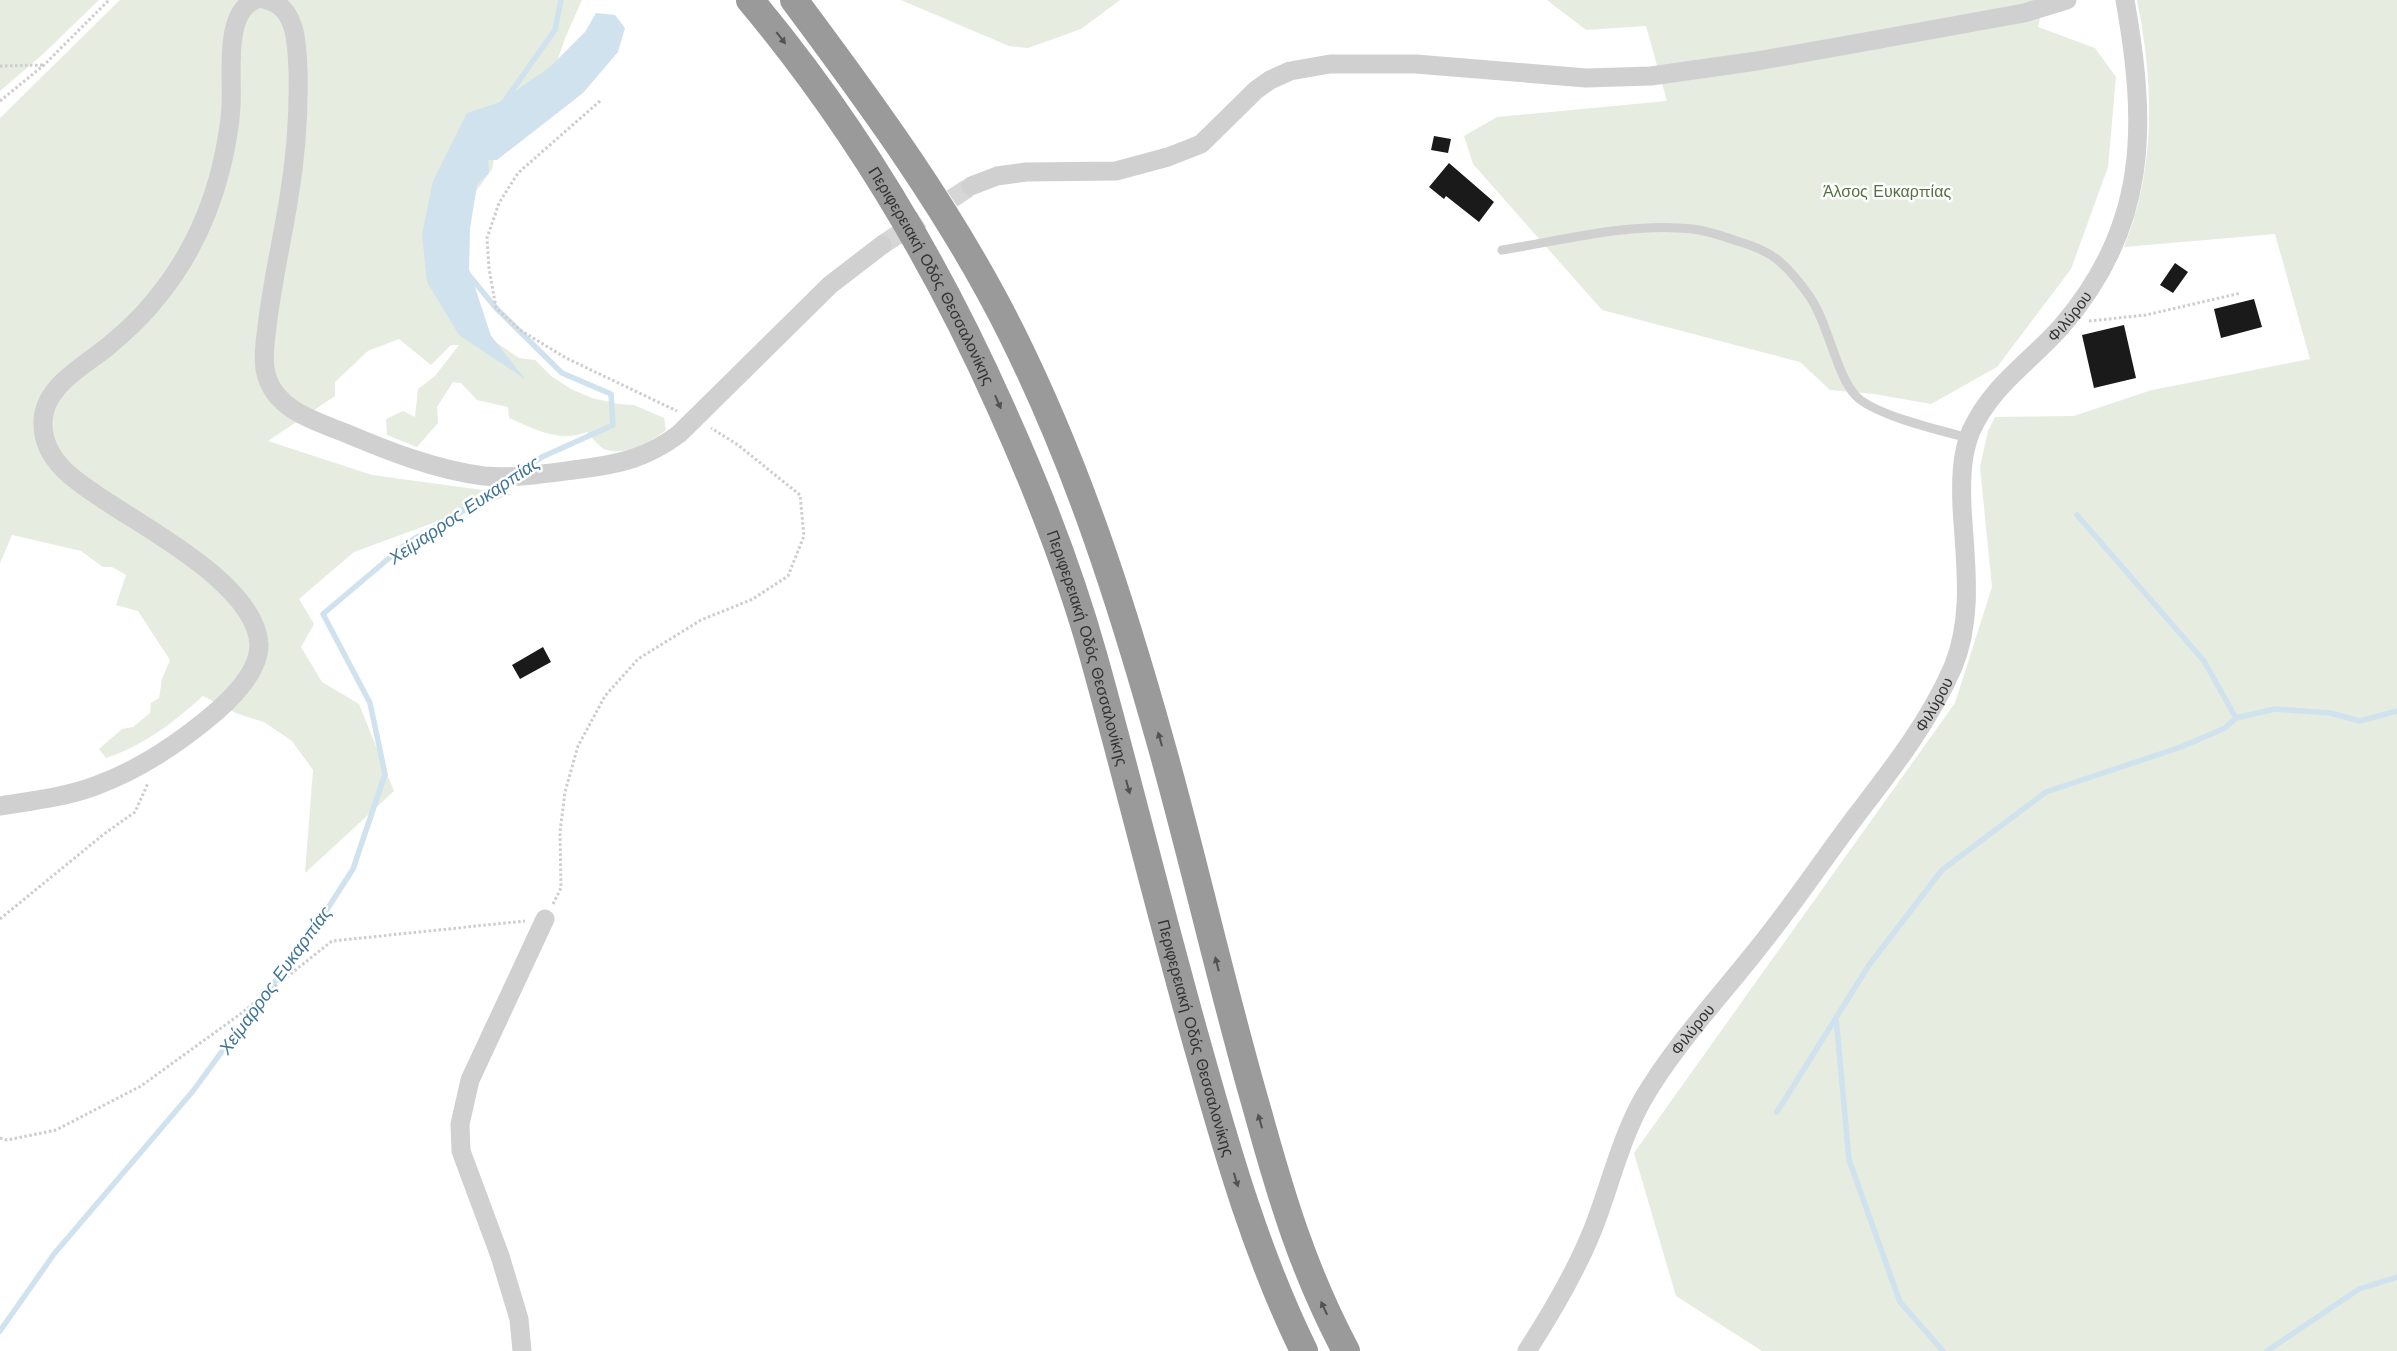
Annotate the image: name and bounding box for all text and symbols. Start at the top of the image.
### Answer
one-way arrow [775,31,786,44]
street label: Περιφερειακή Οδός Θεσσαλονίκης [865,163,999,388]
park label: Άλσος Ευκαρπίας [1823,182,1951,201]
street label: Φιλύρου [2043,287,2095,345]
one-way arrow [995,395,1003,409]
water label: Χείμαρρος Ευκαρπίας [384,451,544,569]
street label: Περιφερειακή Οδός Θεσσαλονίκης [1043,527,1132,768]
street label: Φιλύρου [1911,674,1956,735]
one-way arrow [1155,731,1163,746]
one-way arrow [1124,780,1132,795]
water label: Χείμαρρος Ευκαρπίας [214,902,336,1059]
street label: Περιφερειακή Οδός Θεσσαλονίκης [1154,917,1239,1159]
one-way arrow [1213,957,1221,972]
street label: Φιλύρου [1666,1000,1718,1058]
one-way arrow [1256,1113,1264,1128]
one-way arrow [1233,1173,1241,1188]
one-way arrow [1319,1300,1328,1315]

